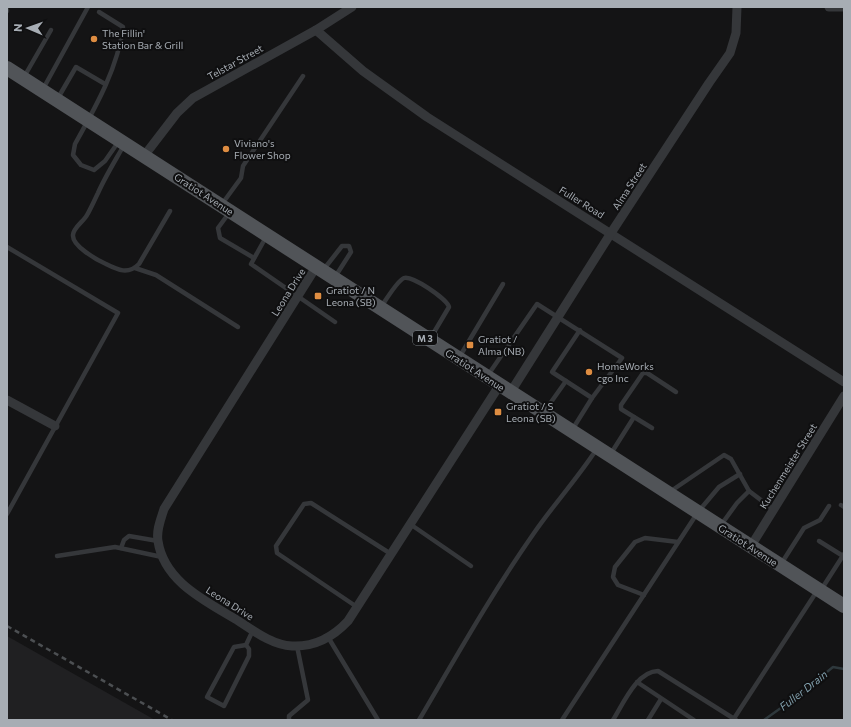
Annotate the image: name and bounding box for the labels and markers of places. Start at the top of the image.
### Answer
place label: The Fillin' Station Bar & Grill [102,27,183,51]
marker: The Fillin' Station Bar & Grill [89,34,99,44]
place label: Viviano's Flower Shop [234,137,291,161]
marker: Viviano's Flower Shop [221,144,231,154]
place label: Gratiot / N Leona (SB) [326,284,376,308]
marker: Gratiot / N Leona (SB) [313,291,323,301]
place label: Gratiot / Alma (NB) [478,333,525,357]
marker: Gratiot / Alma (NB) [465,340,475,350]
place label: HomeWorks cgo Inc [597,360,654,384]
marker: HomeWorks cgo Inc [584,367,594,377]
place label: Gratiot / S Leona (SB) [506,400,556,424]
marker: Gratiot / S Leona (SB) [493,407,503,417]

